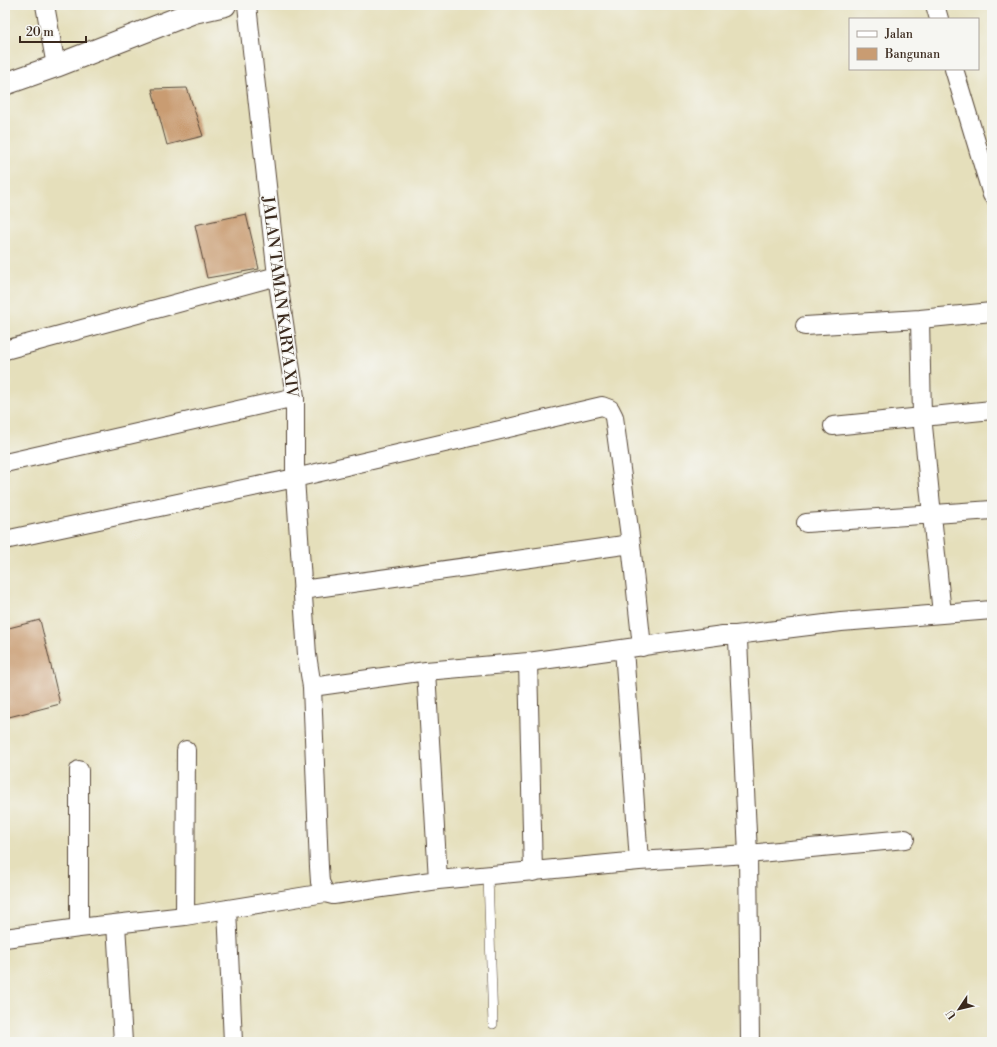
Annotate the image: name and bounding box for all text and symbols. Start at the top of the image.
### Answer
scale bar [20,18,86,44]
legend [849,18,979,70]
text: 20 m [26,25,54,40]
text: Jalan [884,27,913,42]
text: Bangunan [884,47,940,62]
street label: JALAN TAMAN KARYA XIV [258,194,302,400]
north arrow [939,989,979,1029]
text: U [943,1006,960,1022]

